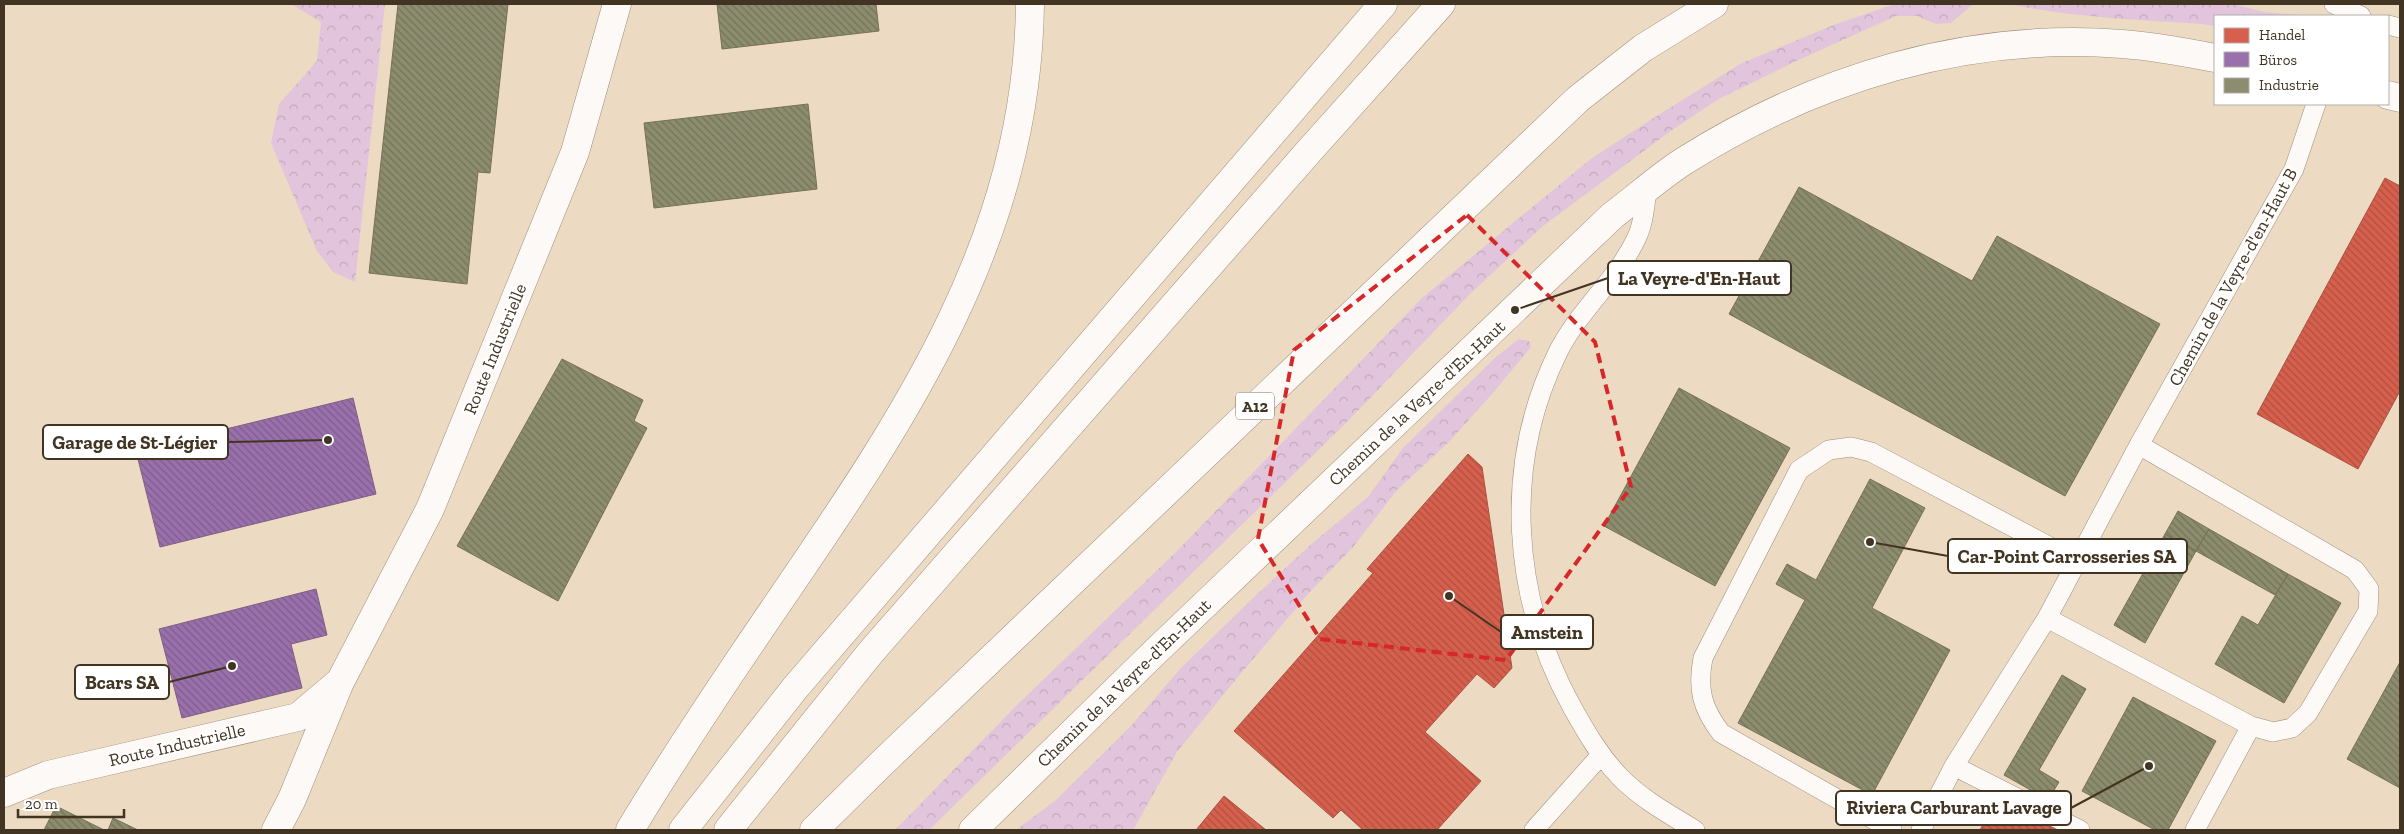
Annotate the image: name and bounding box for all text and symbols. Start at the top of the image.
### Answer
legend [2214,15,2389,105]
text: Handel [2259,26,2305,44]
text: Büros [2259,51,2297,69]
text: Industrie [2259,76,2319,94]
street label: Chemin de la Veyre-d'en-Haut B [2164,164,2302,390]
callout: La Veyre-d'En-Haut [1608,261,1791,295]
text: La Veyre-d'En-Haut [1618,267,1781,290]
street label: Route Industrielle [459,280,531,418]
street label: Chemin de la Veyre-d'En-Haut [1324,315,1510,491]
road number: A12 [1236,392,1274,420]
callout: Garage de St-Légier [43,425,228,459]
text: Garage de St-Légier [52,431,218,454]
callout: Car-Point Carrosseries SA [1948,539,2187,573]
text: Car-Point Carrosseries SA [1958,545,2177,568]
street label: Chemin de la Veyre-d'En-Haut [1032,594,1216,772]
callout: Amstein [1501,615,1593,649]
text: Amstein [1511,621,1584,644]
callout: Bcars SA [75,665,169,699]
text: Bcars SA [85,671,160,694]
street label: Route Industrielle [107,719,247,771]
scale bar [18,786,124,818]
callout: Riviera Carburant Lavage [1836,791,2071,825]
text: 20 m [25,795,58,813]
text: Riviera Carburant Lavage [1846,796,2062,819]

